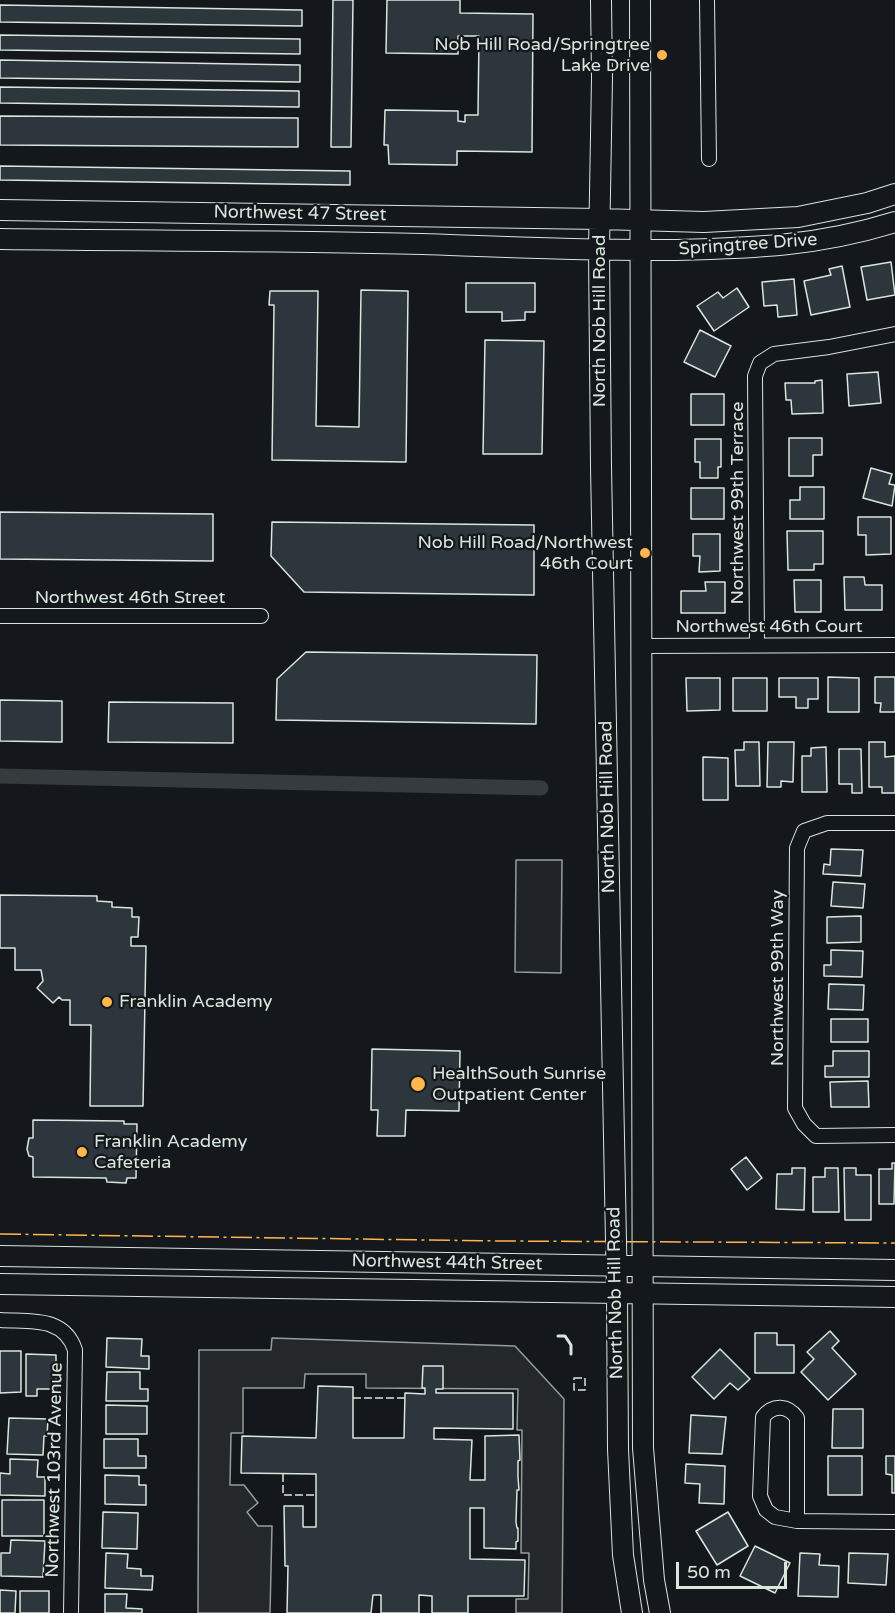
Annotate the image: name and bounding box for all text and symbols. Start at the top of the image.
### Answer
place label: Nob Hill Road/Springtree Lake Drive [434,34,650,76]
marker: Nob Hill Road/Springtree Lake Drive [655,48,669,62]
street label: Northwest 47 Street [213,202,387,226]
street label: Springtree Drive [678,229,818,261]
street label: North Nob Hill Road [589,235,611,407]
street label: Northwest 99th Terrace [727,402,749,604]
place label: Nob Hill Road/Northwest 46th Court [418,532,633,574]
marker: Nob Hill Road/Northwest 46th Court [638,546,652,560]
street label: Northwest 46th Street [35,587,225,609]
street label: Northwest 46th Court [675,616,863,638]
street label: North Nob Hill Road [596,721,620,893]
street label: Northwest 99th Way [767,890,789,1066]
place label: Franklin Academy [119,991,272,1013]
marker: Franklin Academy [100,995,114,1009]
place label: HealthSouth Sunrise Outpatient Center [432,1063,606,1106]
marker: HealthSouth Sunrise Outpatient Center [409,1075,427,1093]
place label: Franklin Academy Cafeteria [94,1131,247,1174]
marker: Franklin Academy Cafeteria [75,1145,89,1159]
street label: North Nob Hill Road [604,1207,628,1379]
street label: Northwest 44th Street [351,1251,543,1275]
street label: Northwest 103rd Avenue [42,1362,68,1578]
scale bar [679,1550,790,1588]
text: 50 m [687,1561,731,1583]

